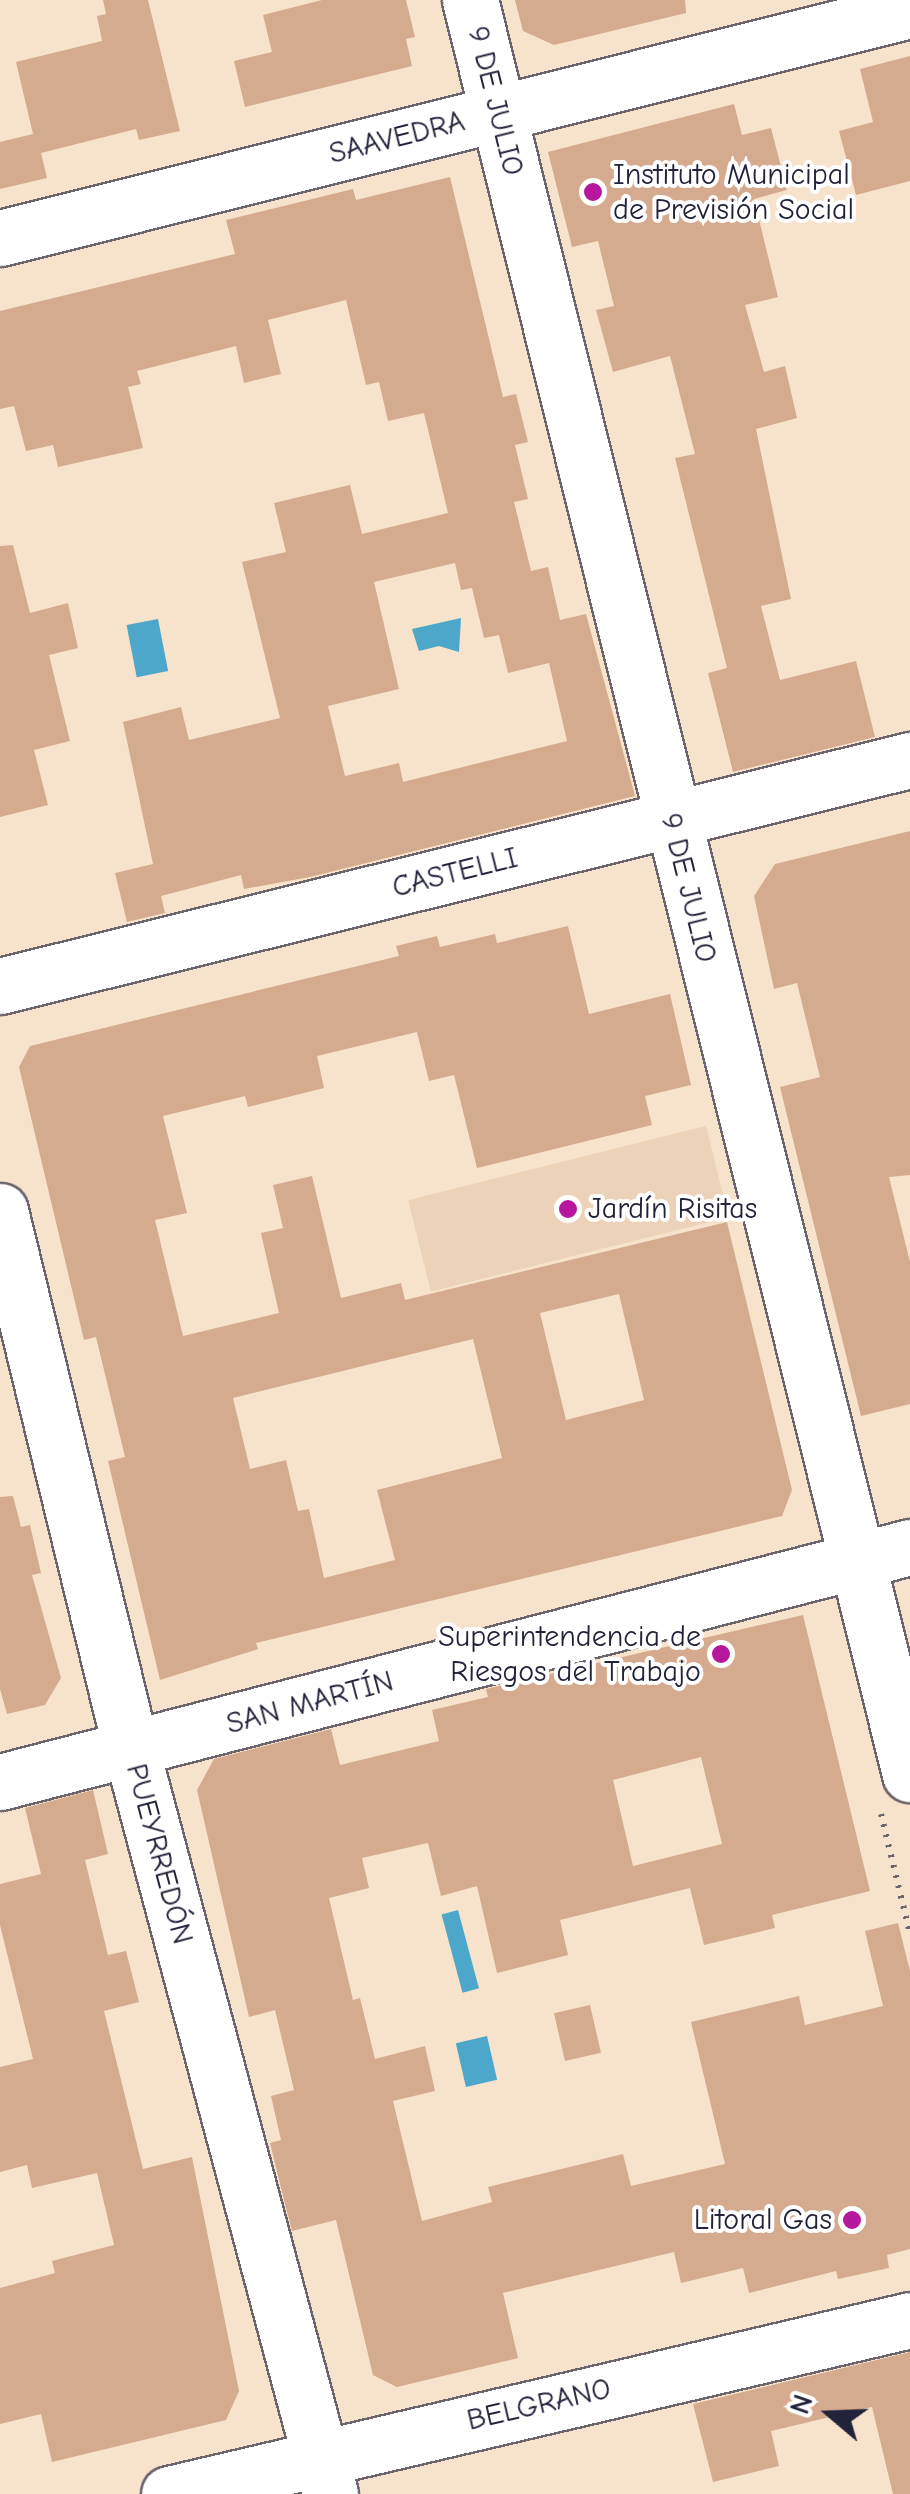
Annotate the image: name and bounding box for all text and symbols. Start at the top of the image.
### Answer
street label: 9 DE JULIO [459,23,531,179]
street label: SAAVEDRA [325,104,469,172]
place label: Instituto Municipal de Previsión Social [613,157,854,228]
marker: Instituto Municipal de Previsión Social [582,181,604,203]
street label: 9 DE JULIO [652,810,724,966]
street label: CASTELLI [389,840,521,906]
place label: Jardín Risitas [588,1191,757,1227]
marker: Jardín Risitas [557,1198,579,1220]
place label: Superintendencia de Riesgos del Trabajo [438,1619,701,1690]
marker: Superintendencia de Riesgos del Trabajo [710,1643,732,1665]
street label: SAN MARTÍN [223,1663,397,1743]
street label: PUEYRREDÓN [118,1760,200,1948]
place label: Litoral Gas [694,2202,832,2238]
marker: Litoral Gas [841,2209,863,2231]
north arrow [780,2364,880,2464]
street label: BELGRANO [464,2371,614,2439]
text: N [784,2390,820,2418]

